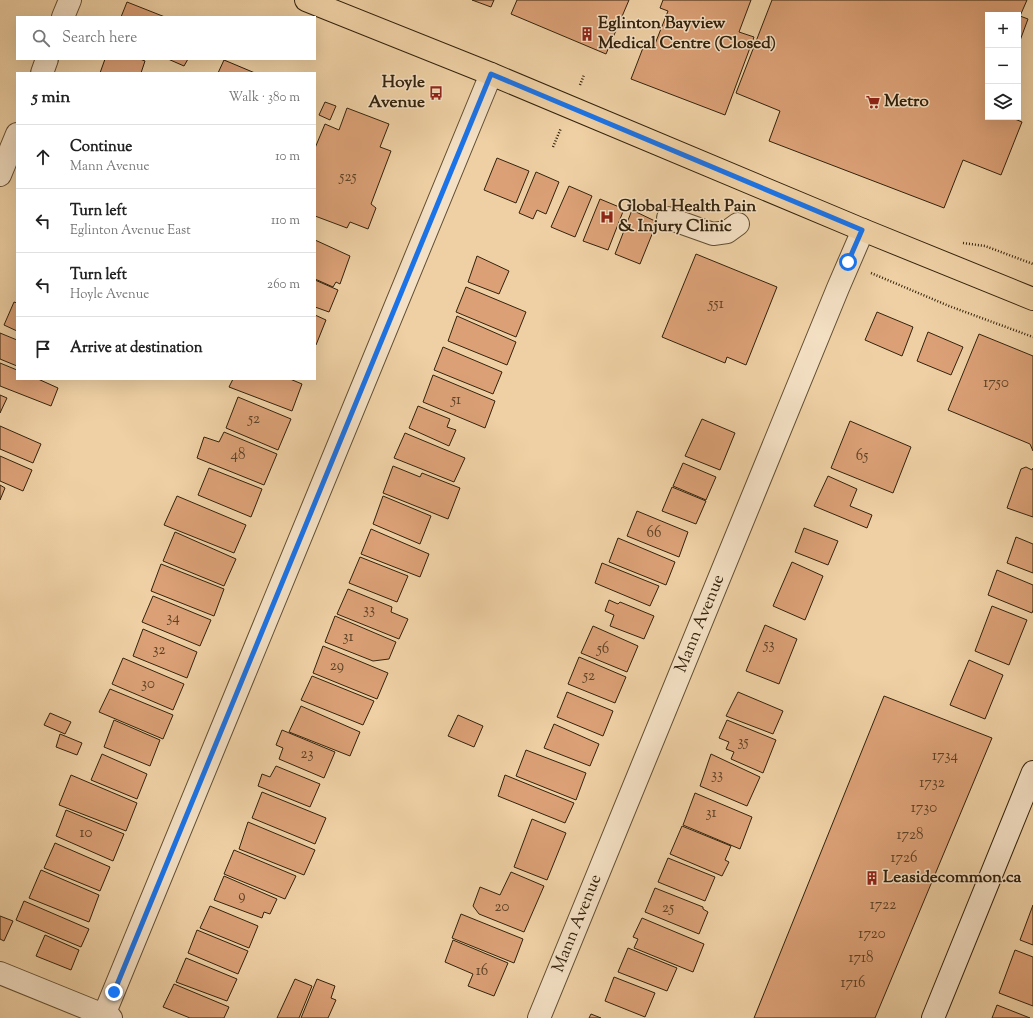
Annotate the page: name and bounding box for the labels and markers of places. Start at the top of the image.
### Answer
place label: Eglinton Bayview Medical Centre (Closed) [598,12,776,56]
building icon: Eglinton Bayview Medical Centre (Closed) [579,26,595,42]
place label: Hoyle Avenue [368,71,425,115]
bus stop icon: Hoyle Avenue [428,85,444,101]
place label: Metro [884,90,929,114]
supermarket icon: Metro [865,94,881,110]
place label: Global Health Pain & Injury Clinic [618,195,757,239]
hospital icon: Global Health Pain & Injury Clinic [599,209,615,225]
place label: Leasidecommon.ca [883,866,1022,890]
building icon: Leasidecommon.ca [864,870,880,886]

